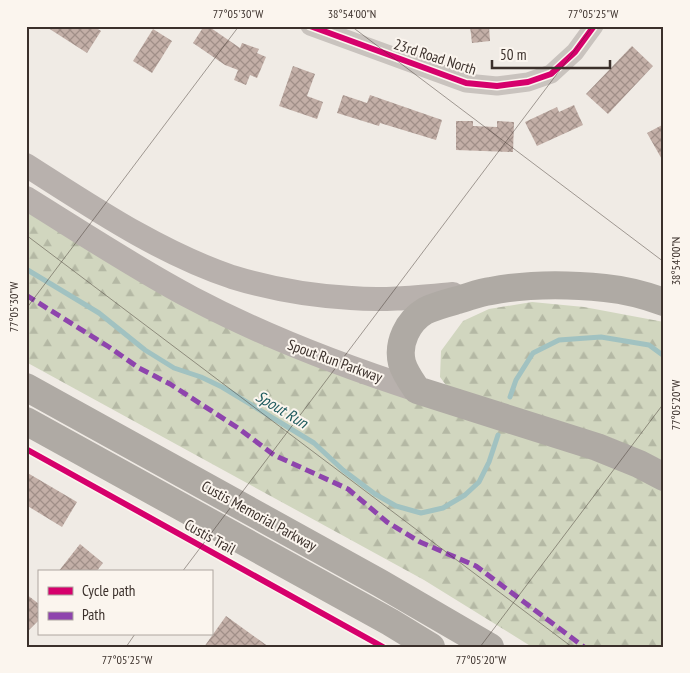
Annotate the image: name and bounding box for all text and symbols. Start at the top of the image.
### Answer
text: 77°05'30"W [213,6,263,21]
text: 38°54'00"N [328,6,376,21]
text: 77°05'25"W [568,6,618,21]
street label: 23rd Road North [391,34,479,79]
scale bar [492,38,610,70]
text: 50 m [500,45,526,64]
text: 38°54'00"N [668,237,683,285]
text: 77°05'30"W [6,282,21,332]
street label: Spout Run Parkway [285,335,386,387]
text: 77°05'20"W [668,380,683,430]
water label: Spout Run [252,386,312,433]
street label: Custis Memorial Parkway [198,476,320,555]
street label: Custis Trail [181,515,240,559]
legend [38,570,212,636]
text: Cycle path [82,581,135,600]
text: Path [82,605,105,624]
text: 77°05'25"W [102,652,152,667]
text: 77°05'20"W [456,652,506,667]

